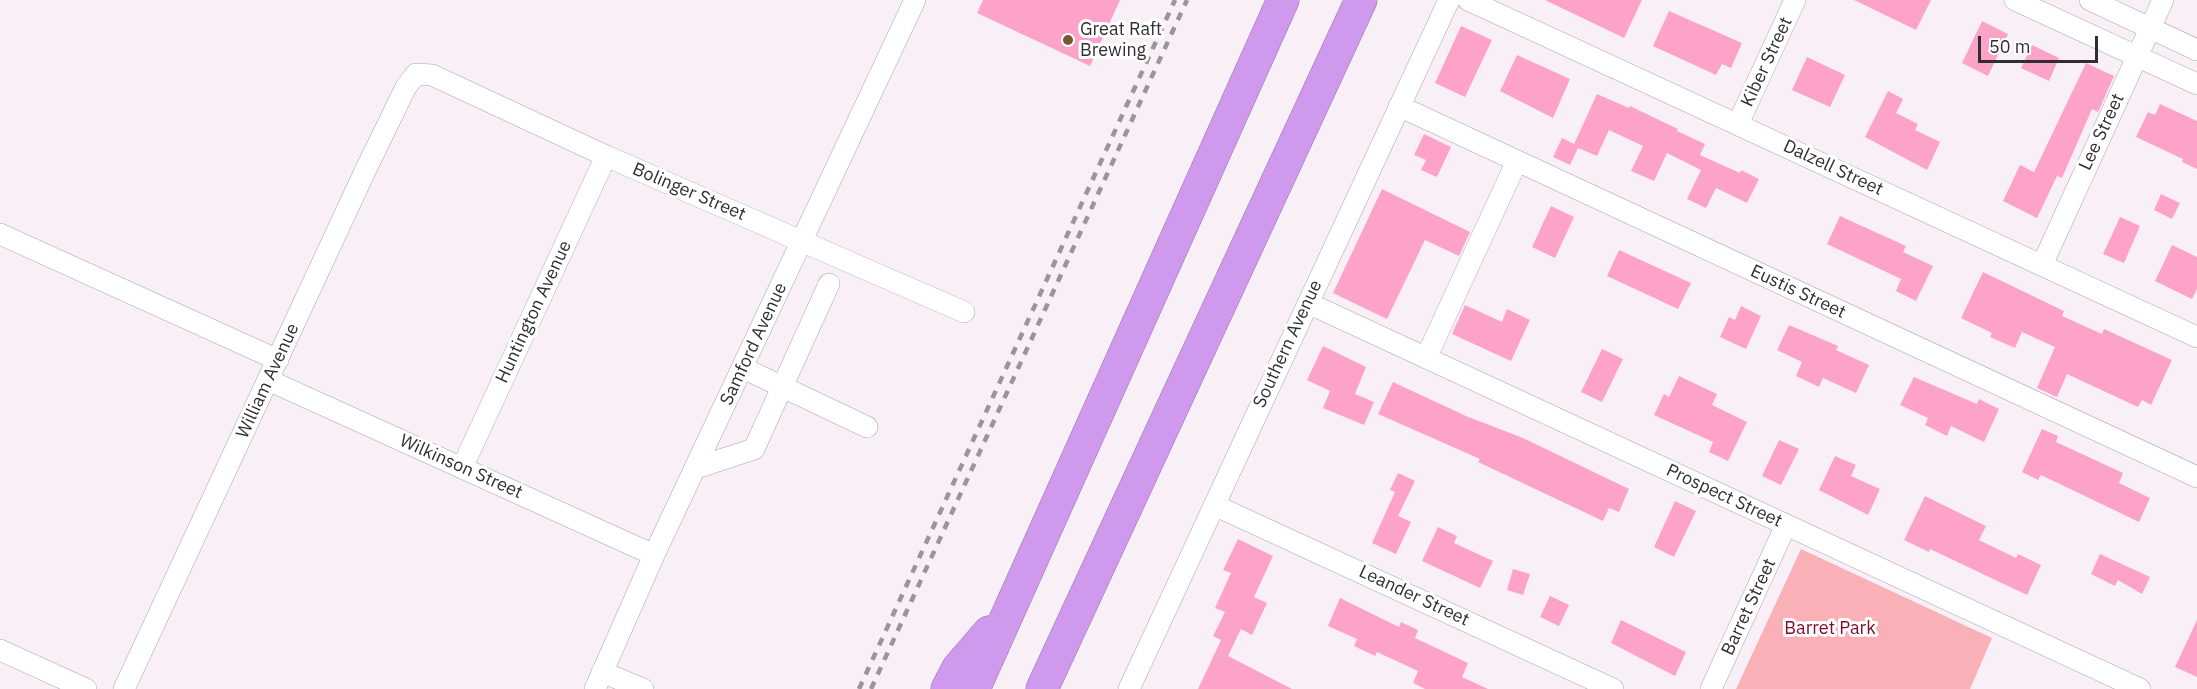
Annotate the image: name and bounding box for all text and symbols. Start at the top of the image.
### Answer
street label: Kiber Street [1737,14,1797,110]
place label: Great Raft Brewing [1080,19,1162,62]
scale bar [1981,24,2101,62]
marker: Great Raft Brewing [1061,33,1075,47]
text: 50 m [1989,35,2031,58]
street label: Lee Street [2075,90,2129,174]
street label: Dalzell Street [1780,135,1886,201]
street label: Bolinger Street [629,158,749,226]
street label: Huntington Avenue [492,237,576,387]
street label: Eustis Street [1747,261,1849,323]
street label: Southern Avenue [1249,277,1327,411]
street label: Samford Avenue [716,279,792,409]
street label: William Avenue [232,320,304,442]
street label: Wilkinson Street [396,430,526,504]
street label: Prospect Street [1663,460,1785,532]
street label: Barret Street [1717,555,1781,659]
street label: Leander Street [1355,561,1473,631]
park label: Barret Park [1784,618,1876,640]

